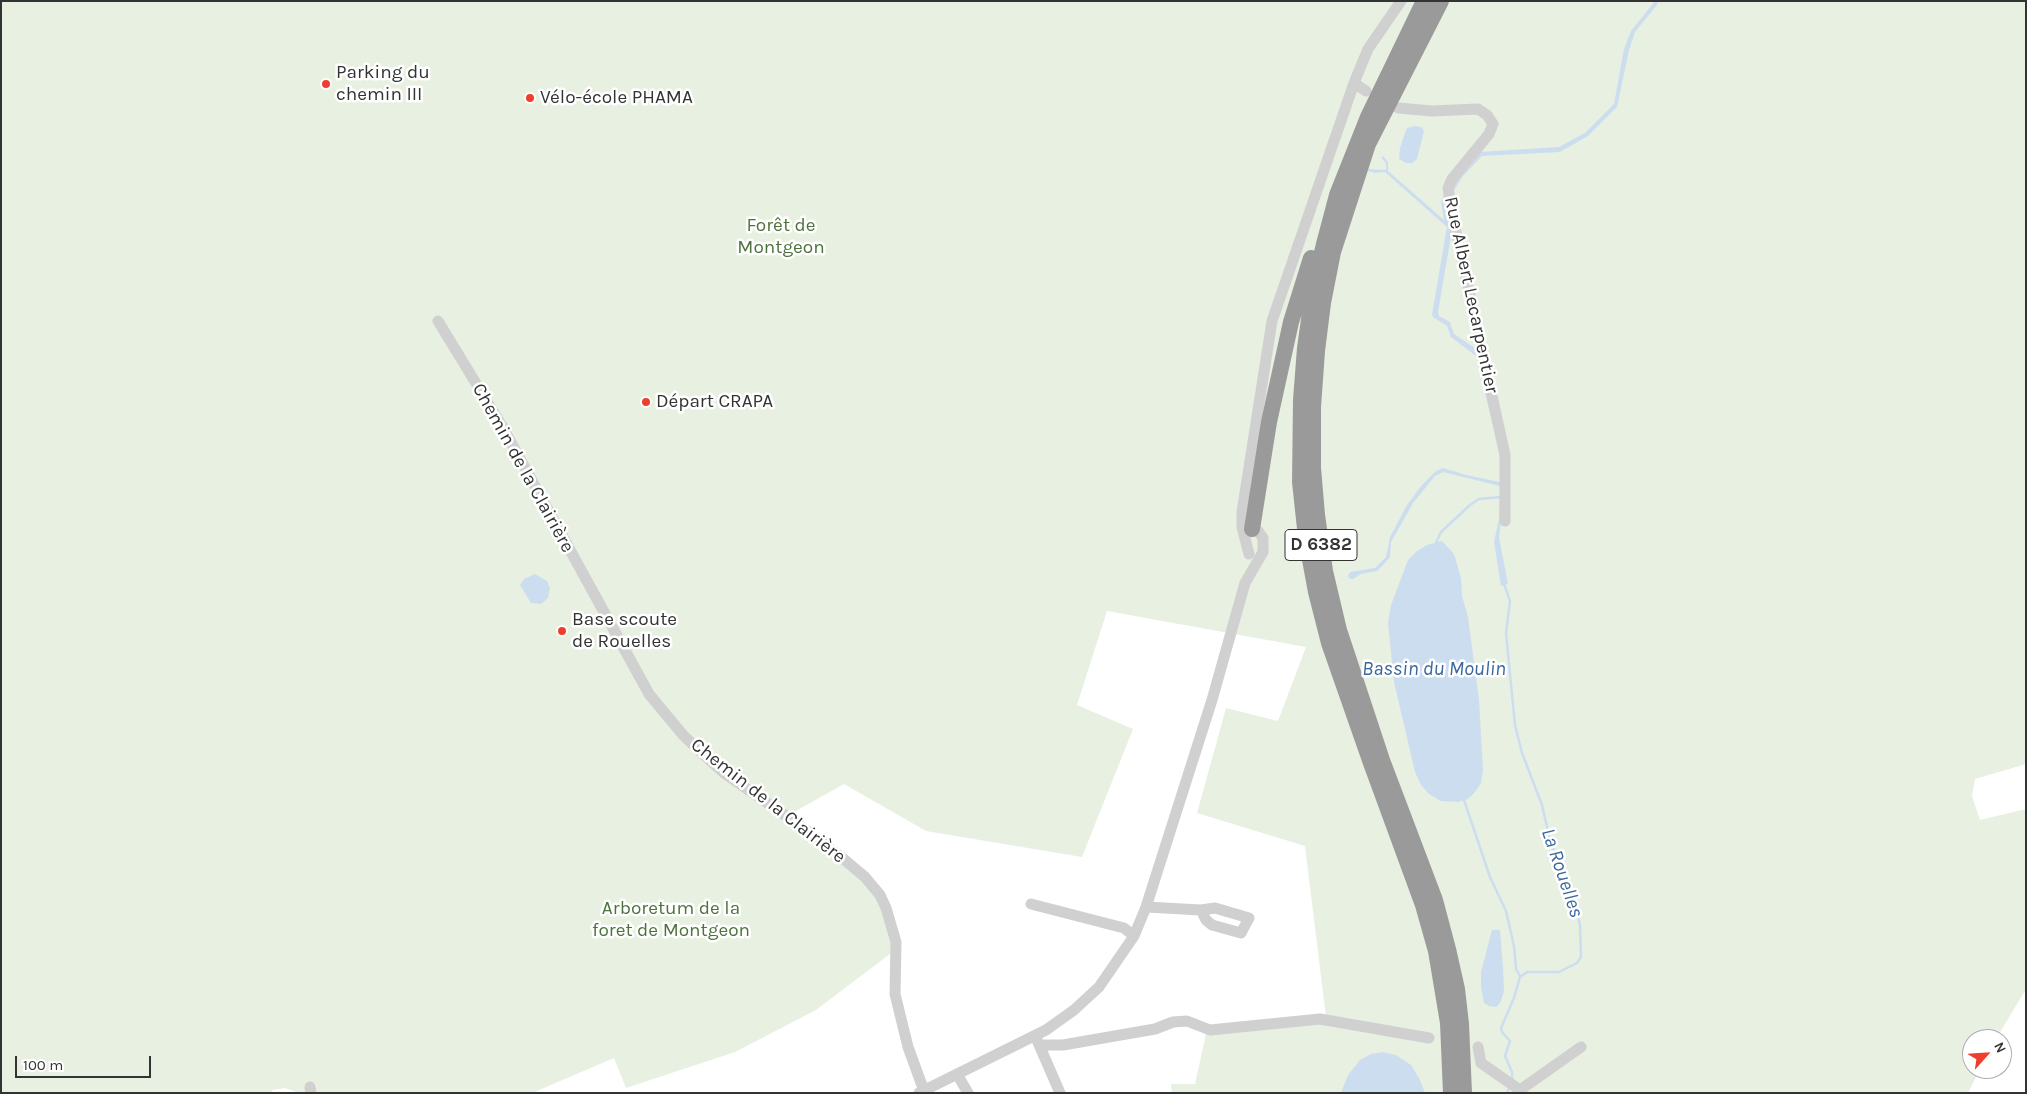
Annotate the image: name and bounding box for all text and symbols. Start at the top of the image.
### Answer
place label: Parking du chemin III [336,62,430,106]
marker: Parking du chemin III [320,78,332,90]
place label: Vélo-école PHAMA [540,87,693,109]
marker: Vélo-école PHAMA [524,92,536,104]
street label: Rue Albert Lecarpentier [1439,194,1503,396]
park label: Forêt de Montgeon [737,215,825,259]
street label: Chemin de la Clairière [467,379,579,557]
place label: Départ CRAPA [656,391,773,413]
marker: Départ CRAPA [640,396,652,408]
road number: D 6382 [1285,530,1357,560]
place label: Base scoute de Rouelles [572,609,677,653]
marker: Base scoute de Rouelles [556,625,568,637]
water label: Bassin du Moulin [1362,657,1506,681]
street label: Chemin de la Clairière [686,733,850,869]
water label: La Rouelles [1536,825,1588,921]
park label: Arboretum de la foret de Montgeon [592,898,750,942]
north arrow [1962,1029,2012,1079]
text: N [1990,1039,2010,1056]
scale bar [18,1046,154,1078]
text: 100 m [23,1056,63,1074]

